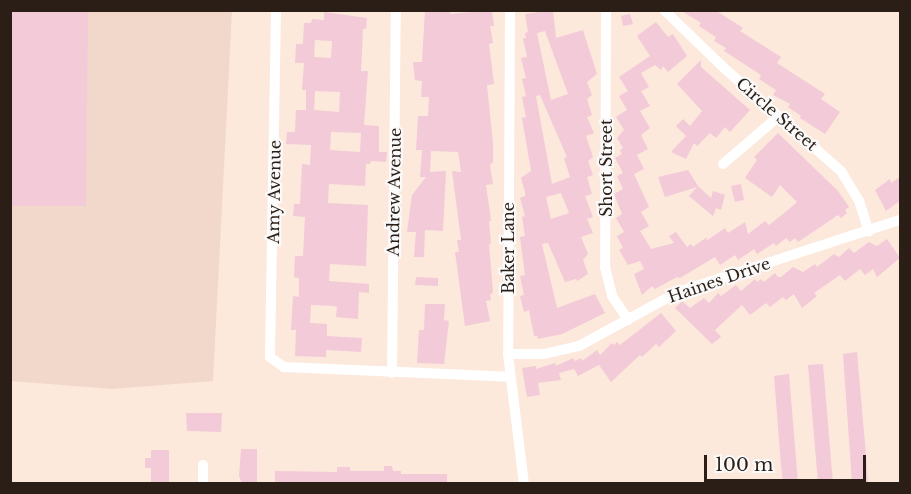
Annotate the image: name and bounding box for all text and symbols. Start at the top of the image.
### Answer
street label: Circle Street [732,73,822,155]
street label: Short Street [596,119,616,217]
street label: Andrew Avenue [383,127,405,257]
street label: Amy Avenue [263,139,285,245]
street label: Baker Lane [498,202,518,294]
street label: Haines Drive [665,254,773,306]
scale bar [707,443,869,481]
text: 100 m [715,454,773,476]

